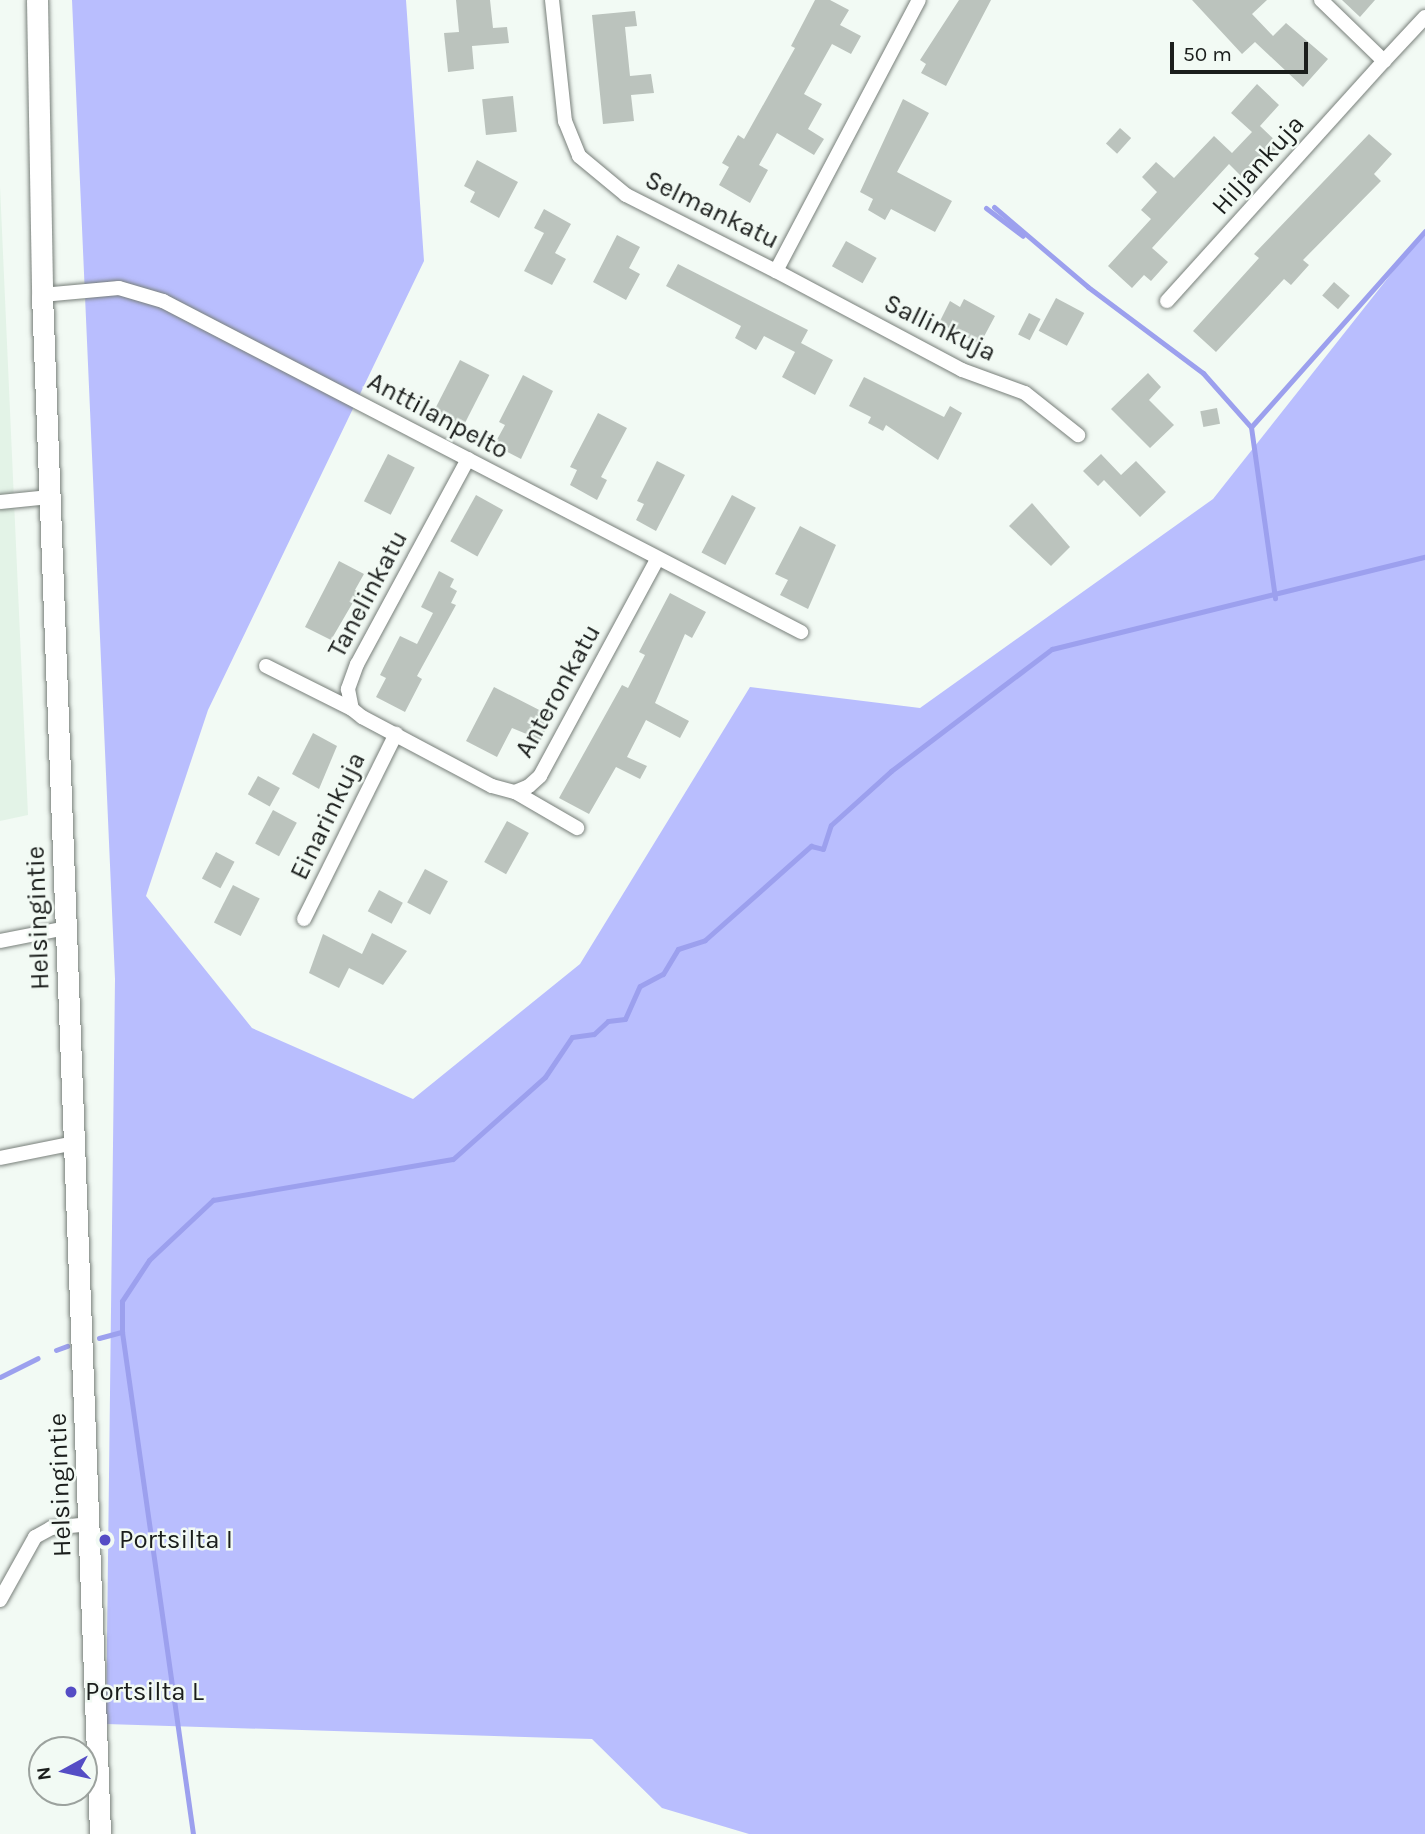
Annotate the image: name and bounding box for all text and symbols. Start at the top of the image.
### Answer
scale bar [1173,28,1311,72]
text: 50 m [1183,42,1232,66]
street label: Hiljankuja [1205,109,1311,221]
street label: Selmankatu [640,164,784,256]
street label: Sallinkuja [879,287,1001,369]
street label: Anttilanpelto [362,366,514,466]
street label: Tanelinkatu [322,525,414,663]
street label: Anteronkatu [509,619,607,763]
street label: Einarinkuja [284,747,372,885]
street label: Helsingintie [20,845,56,991]
street label: Helsingintie [42,1412,78,1558]
place label: Portsilta I [119,1524,233,1556]
marker: Portsilta I [97,1532,113,1548]
place label: Portsilta L [85,1676,204,1708]
marker: Portsilta L [63,1684,79,1700]
north arrow [28,1736,98,1806]
text: N [32,1765,56,1782]

